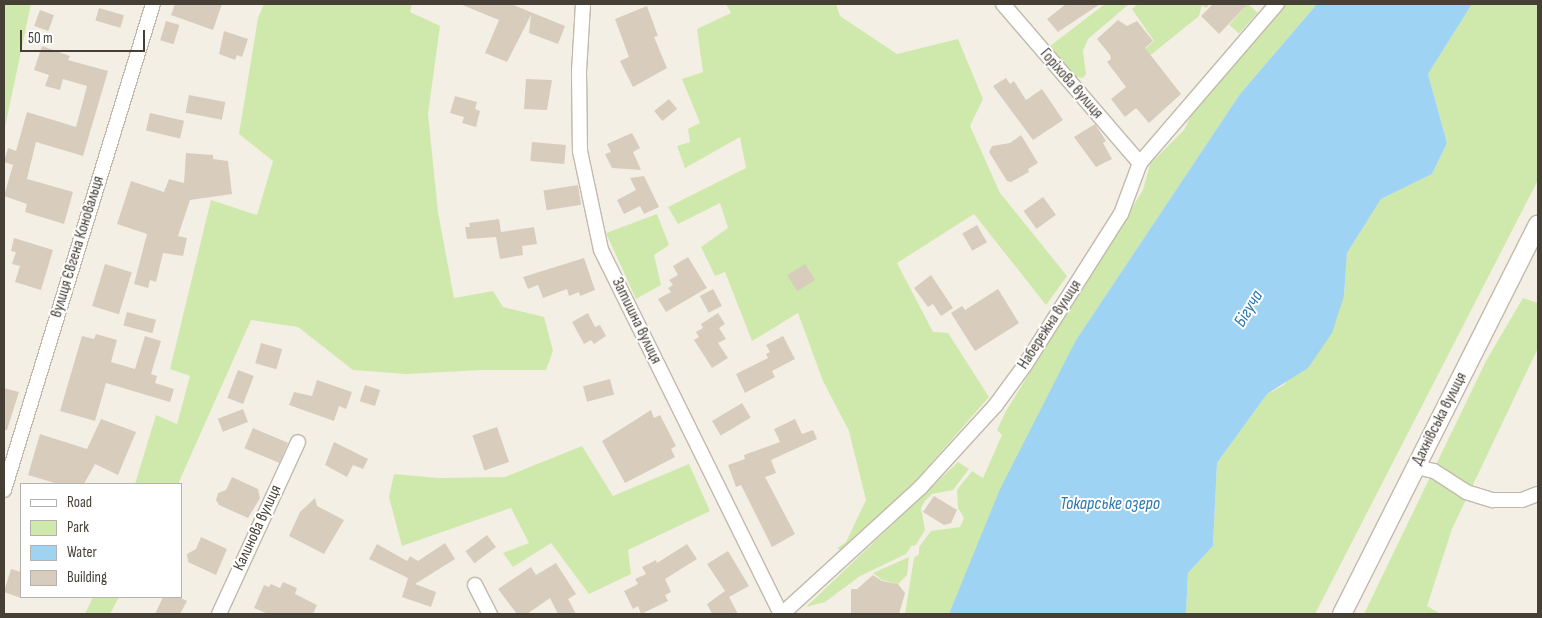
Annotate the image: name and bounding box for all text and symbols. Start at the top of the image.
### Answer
scale bar [22,20,148,52]
text: 50 m [28,29,53,48]
street label: Горіхова вулиця [1035,45,1107,123]
street label: вулиця Євгена Коновальця [47,174,109,320]
street label: Затишна вулиця [607,275,665,367]
street label: Набережна вулиця [1014,277,1086,373]
water label: Бігуча [1230,287,1268,331]
street label: Дахнівська вулиця [1408,369,1472,469]
street label: Калинова вулиця [230,482,286,574]
legend [20,483,182,598]
text: Road [67,493,92,512]
water label: Токарське озеро [1060,493,1160,515]
text: Park [67,518,89,537]
text: Water [67,543,97,562]
text: Building [67,568,107,587]

